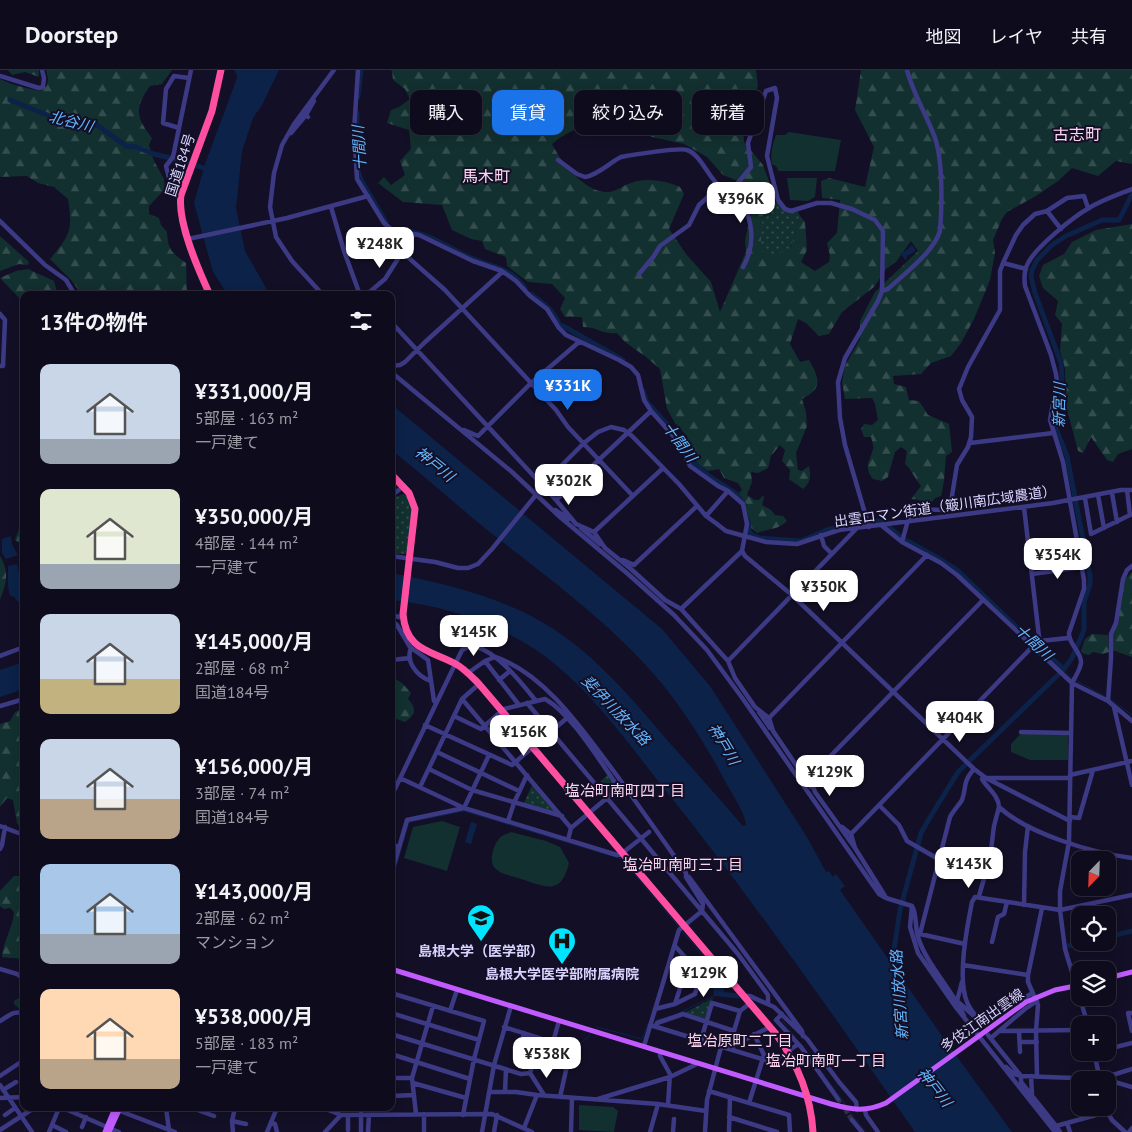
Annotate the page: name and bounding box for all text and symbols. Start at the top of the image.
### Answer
text: Doorstep [25,19,118,50]
text: 地図 [926,25,962,48]
text: レイヤ [990,25,1043,48]
text: 共有 [1071,25,1107,48]
chip: 購入 [410,90,482,135]
chip: 賃貸 [492,90,564,135]
chip: 絞り込み [574,90,682,135]
chip: 新着 [692,90,764,135]
water label: 北谷川 [47,106,97,136]
water label: 十間川 [348,123,370,171]
district label: 古志町 [1053,124,1101,144]
street label: 国道184号 [161,131,199,199]
district label: 馬木町 [462,166,510,186]
pin: ¥396K [706,182,776,224]
text: ¥396K [718,188,764,208]
pin: ¥248K [345,226,415,269]
text: ¥248K [357,233,403,253]
icon: filters [347,307,375,335]
text: 13件の物件 [40,309,148,336]
pin: ¥331K [533,368,603,411]
text: ¥331K [545,375,591,395]
text: ¥331,000/月 [195,378,313,405]
water label: 新宮川 [1049,380,1069,428]
icon: home [80,384,140,444]
text: 5部屋 · 163 m² [195,408,298,428]
water label: 十間川 [659,418,702,467]
text: 一戸建て [195,432,259,452]
water label: 神戸川 [412,442,460,487]
pin: ¥302K [534,464,604,506]
text: ¥302K [546,470,592,490]
street label: 出雲ロマン街道（簸川南広域農道） [833,482,1057,530]
text: ¥350,000/月 [195,503,313,530]
icon: home [80,509,140,569]
text: 4部屋 · 144 m² [195,533,298,553]
pin: ¥354K [1023,538,1093,580]
text: ¥354K [1035,544,1081,564]
text: 一戸建て [195,557,259,577]
pin: ¥350K [789,570,859,612]
text: ¥350K [801,576,847,596]
pin: ¥145K [439,614,509,657]
water label: 十間川 [1011,620,1058,666]
text: ¥145K [451,621,497,641]
text: ¥145,000/月 [195,628,313,655]
icon: home [80,634,140,694]
text: 2部屋 · 68 m² [195,658,290,678]
water label: 斐伊川放水路 [578,671,655,750]
text: 国道184号 [195,682,269,702]
pin: ¥404K [925,700,995,743]
text: ¥404K [937,707,983,727]
pin: ¥156K [489,714,559,757]
water label: 神戸川 [704,720,745,770]
text: ¥156K [501,721,547,741]
text: ¥156,000/月 [195,753,313,780]
pin: ¥129K [795,754,865,797]
icon: home [80,759,140,819]
text: ¥129K [807,761,853,781]
district label: 塩冶町南町四丁目 [565,781,685,800]
text: 3部屋 · 74 m² [195,783,290,803]
text: 国道184号 [195,807,269,827]
pin: ¥143K [934,846,1004,889]
north arrow [1071,851,1116,896]
map controls [1071,851,1116,1116]
text: ¥143K [946,853,992,873]
district label: 塩冶町南町三丁目 [623,855,743,874]
text: ¥143,000/月 [195,878,313,905]
icon: home [80,884,140,944]
school or university icon: 島根大学（医学部） [466,903,496,942]
button: locate [1071,906,1116,951]
text: 2部屋 · 62 m² [195,908,290,928]
hospital icon: 島根大学医学部附属病院 [547,926,577,965]
text: マンション [195,932,275,952]
place label: 島根大学（医学部） [418,942,544,960]
water label: 新宮川放水路 [886,947,912,1041]
pin: ¥129K [669,956,739,998]
button: layers [1071,961,1116,1006]
text: ¥129K [681,962,727,982]
place label: 島根大学医学部附属病院 [485,965,639,983]
street label: 多伎江南出雲線 [937,985,1027,1055]
text: ¥538,000/月 [195,1003,313,1030]
icon: home [80,1009,140,1069]
button: + [1071,1016,1116,1061]
district label: 塩冶原町二丁目 [687,1031,793,1050]
text: 5部屋 · 183 m² [195,1033,298,1053]
pin: ¥538K [512,1036,582,1079]
text: ¥538K [524,1043,570,1063]
district label: 塩冶町南町一丁目 [766,1051,886,1070]
text: 一戸建て [195,1057,259,1077]
water label: 神戸川 [914,1063,958,1112]
button: − [1071,1071,1116,1116]

